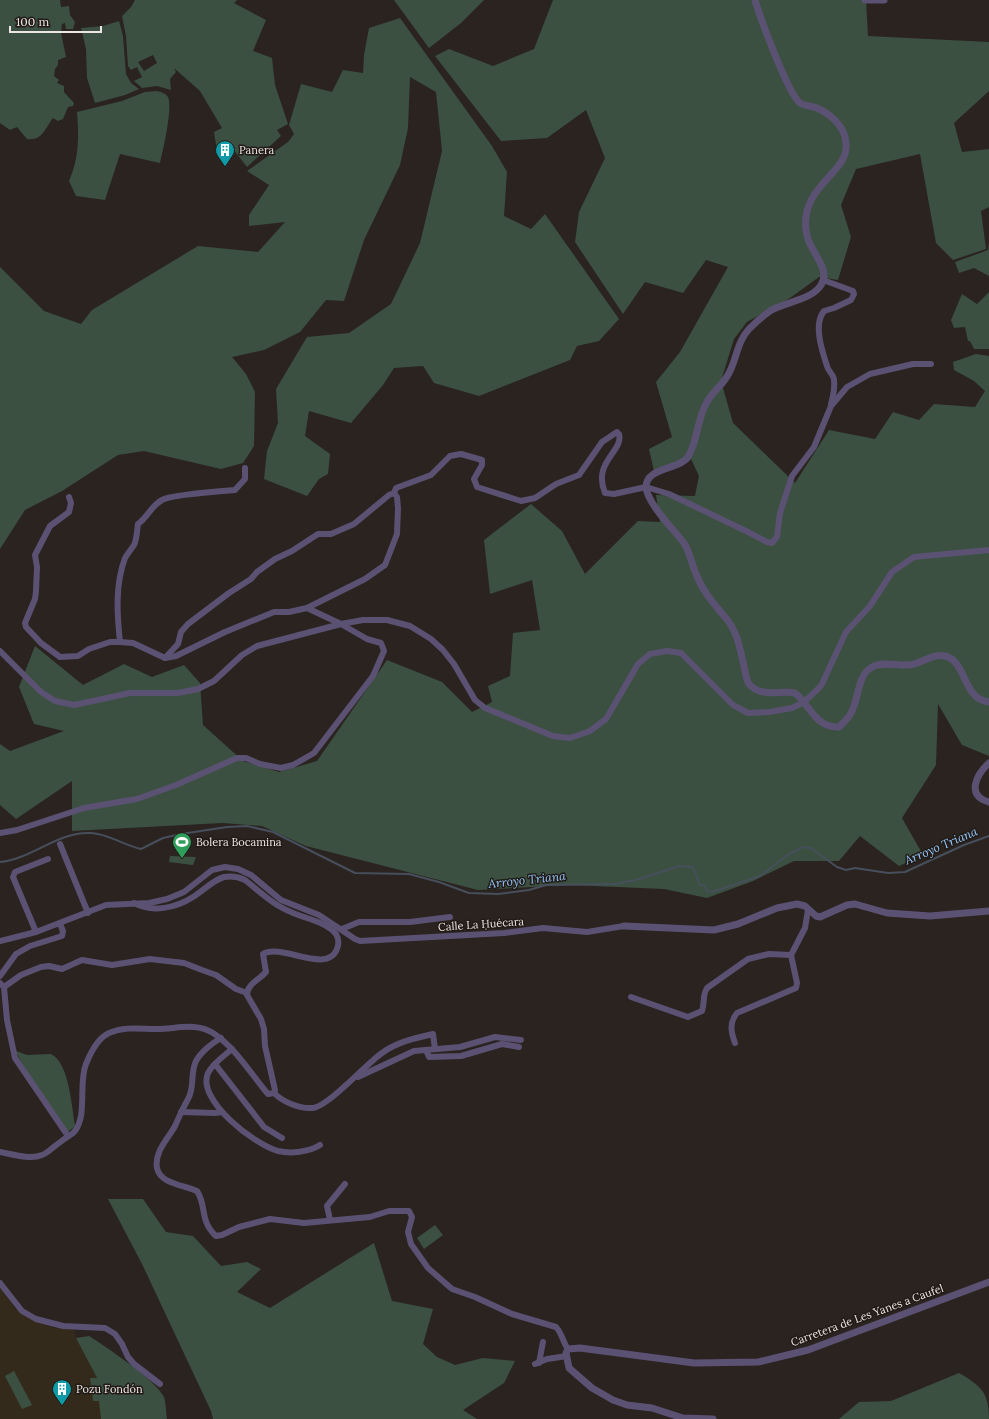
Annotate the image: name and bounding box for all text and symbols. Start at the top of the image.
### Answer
scale bar [10,8,101,34]
text: 100 m [16,14,49,29]
building icon: Panera [214,139,236,167]
place label: Panera [239,143,275,157]
water label: Arroyo Triana [901,823,980,868]
sports icon: Bolera Bocamina [171,831,193,859]
place label: Bolera Bocamina [196,835,282,849]
water label: Arroyo Triana [487,868,567,891]
street label: Calle La Ḥuécara [438,914,525,934]
street label: Carretera de Les Yanes a Caufel [789,1281,945,1349]
building icon: Pozu Fondón [51,1378,73,1406]
place label: Pozu Fondón [76,1382,143,1396]

